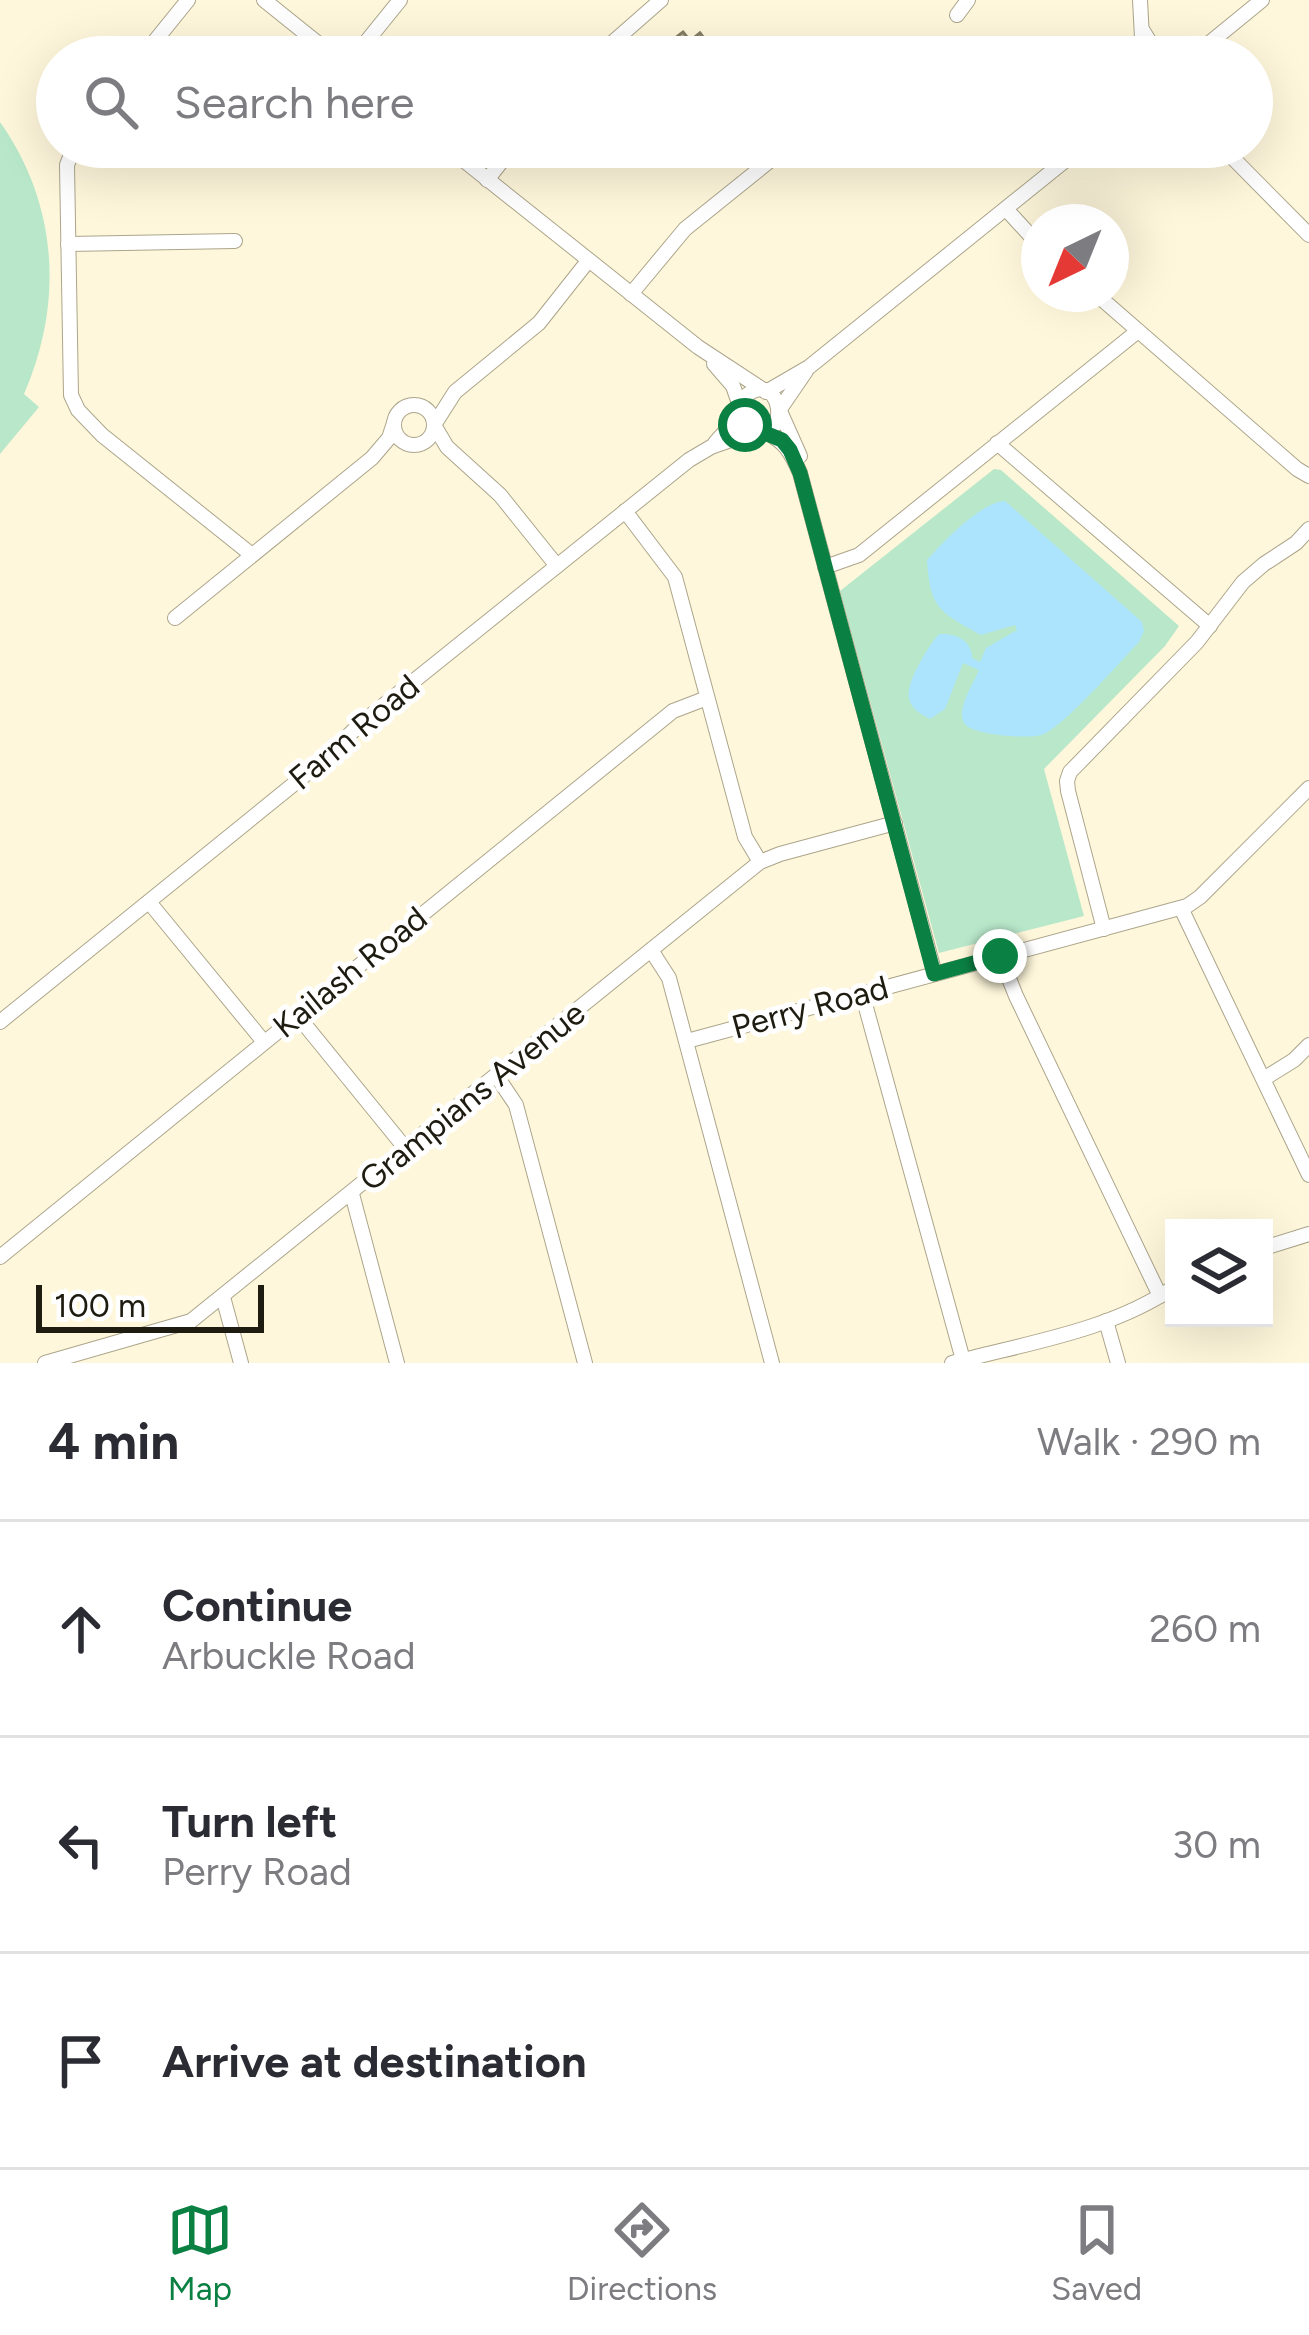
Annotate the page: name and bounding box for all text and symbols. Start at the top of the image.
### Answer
search box [36,36,1273,168]
icon: search [78,69,144,135]
text: Search here [174,75,414,129]
north arrow [1021,204,1129,312]
route start [718,398,772,452]
street label: Farm Road [281,666,427,798]
street label: Kailash Road [265,898,435,1046]
route end [973,929,1027,983]
street label: Perry Road [727,967,893,1047]
street label: Grampians Avenue [351,993,593,1199]
map controls [1165,1219,1273,1327]
button: layers [1165,1219,1273,1327]
scale bar [36,1279,264,1332]
text: 100 m [54,1286,146,1325]
text: 4 min [48,1411,179,1472]
text: Walk · 290 m [1037,1418,1261,1465]
text: Continue [162,1578,352,1632]
icon: ahead [48,1596,114,1662]
text: 260 m [1149,1605,1261,1652]
text: Arbuckle Road [162,1632,416,1679]
text: Turn left [162,1794,337,1848]
icon: left [48,1812,114,1878]
text: 30 m [1172,1821,1261,1868]
text: Perry Road [162,1848,352,1895]
icon: arrive [48,2028,114,2094]
text: Arrive at destination [162,2034,586,2088]
tab: Map [167,2197,233,2308]
tab: Directions [567,2197,717,2308]
tab: Saved [1051,2197,1142,2308]

